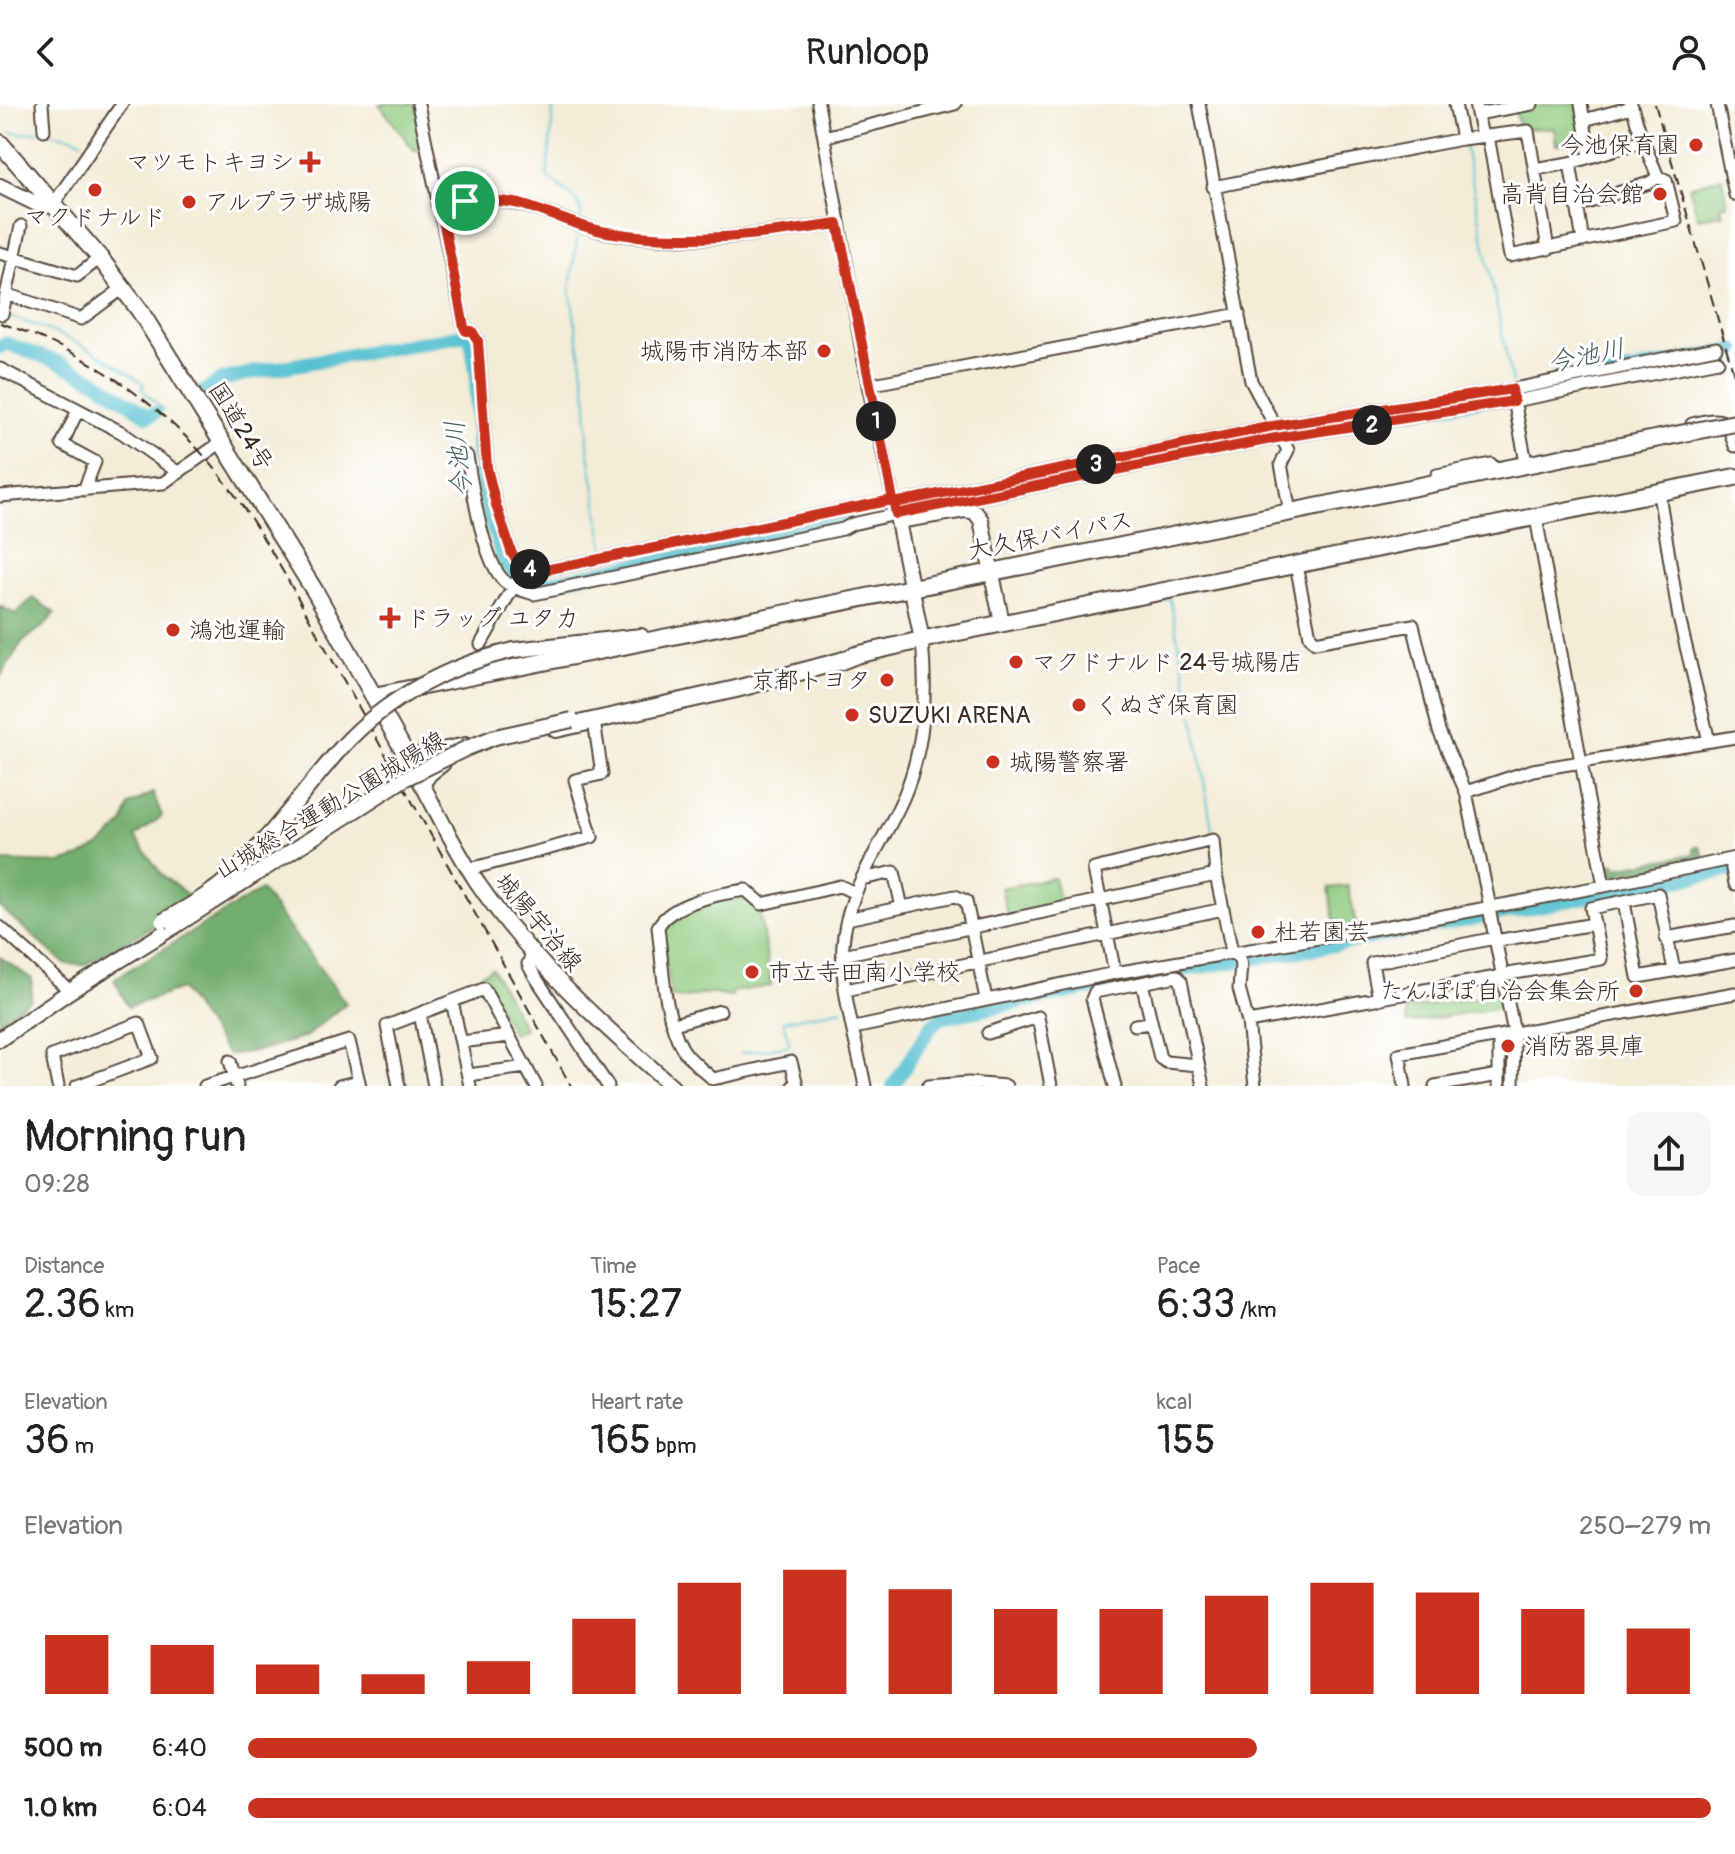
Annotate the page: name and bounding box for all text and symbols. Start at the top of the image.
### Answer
icon: back [24,30,68,74]
text: Runloop [806,30,929,75]
icon: person [1667,30,1711,74]
place label: 今池保育園 [1560,131,1680,160]
marker: 今池保育園 [1687,136,1705,154]
place label: マツモトキヨシ [126,148,294,177]
marker: マツモトキヨシ [301,153,319,171]
pin [431,167,499,235]
icon: arrive [443,179,487,223]
place label: 高背自治会館 [1500,180,1644,209]
marker: マクドナルド [86,181,104,199]
marker: 高背自治会館 [1651,185,1669,203]
place label: アルプラザ城陽 [205,188,372,217]
marker: アルプラザ城陽 [180,193,198,211]
place label: マクドナルド [24,203,166,232]
water label: 今池川 [1545,333,1628,379]
place label: 城陽市消防本部 [640,337,808,366]
marker: 城陽市消防本部 [815,342,833,360]
street label: 国道24号 [202,376,279,476]
pin: 1 [856,401,896,441]
pin: 2 [1352,405,1392,445]
text: 1 [872,407,880,435]
text: 2 [1366,411,1378,439]
water label: 今池川 [439,418,479,499]
pin: 3 [1076,444,1116,484]
text: 3 [1090,450,1102,478]
street label: 大久保バイパス [965,505,1135,566]
pin: 4 [510,549,550,589]
text: 4 [524,555,536,583]
place label: ドラッグ ユタカ [406,604,579,633]
marker: ドラッグ ユタカ [381,609,399,627]
place label: 鴻池運輸 [189,616,285,645]
marker: 鴻池運輸 [164,621,182,639]
place label: マクドナルド 24号城陽店 [1032,648,1303,677]
marker: マクドナルド 24号城陽店 [1007,653,1025,671]
place label: 京都トヨタ [751,666,871,695]
marker: 京都トヨタ [878,671,896,689]
place label: くぬぎ保育園 [1095,691,1239,720]
marker: くぬぎ保育園 [1070,696,1088,714]
place label: SUZUKI ARENA [868,701,1031,730]
marker: SUZUKI ARENA [843,706,861,724]
street label: 山城総合運動公園城陽線 [210,725,451,886]
place label: 城陽警察署 [1009,748,1129,777]
marker: 城陽警察署 [984,753,1002,771]
street label: 城陽宇治線 [489,867,588,978]
place label: 杜若園芸 [1274,918,1370,947]
marker: 杜若園芸 [1249,923,1267,941]
place label: 市立寺田南小学校 [768,958,960,987]
marker: 市立寺田南小学校 [743,963,761,981]
place label: たんぽぽ自治会集会所 [1380,977,1620,1006]
marker: たんぽぽ自治会集会所 [1627,982,1645,1000]
place label: 消防器具庫 [1524,1032,1644,1061]
marker: 消防器具庫 [1499,1037,1517,1055]
text: Morning run [24,1110,247,1165]
button: share [1627,1112,1711,1196]
text: 09:28 [24,1168,90,1200]
text: Distance [24,1252,104,1280]
text: Time [590,1252,636,1280]
text: Pace [1157,1252,1200,1280]
text: 2.36 [24,1280,101,1329]
text: 15:27 [590,1280,682,1329]
text: 6:33 [1157,1280,1235,1329]
text: km [101,1296,134,1324]
text: /km [1235,1296,1277,1324]
text: Elevation [24,1388,108,1416]
text: Heart rate [590,1388,683,1416]
text: kcal [1157,1388,1192,1416]
text: 36 [24,1416,70,1465]
text: 165 [590,1416,651,1465]
text: 155 [1157,1416,1216,1465]
text: m [70,1432,94,1460]
text: bpm [651,1432,696,1460]
text: Elevation [24,1510,123,1542]
text: 250–279 m [1579,1510,1711,1542]
text: 500 m [24,1732,102,1764]
text: 6:40 [152,1732,207,1764]
text: 1.0 km [24,1792,97,1824]
text: 6:04 [152,1792,207,1824]

